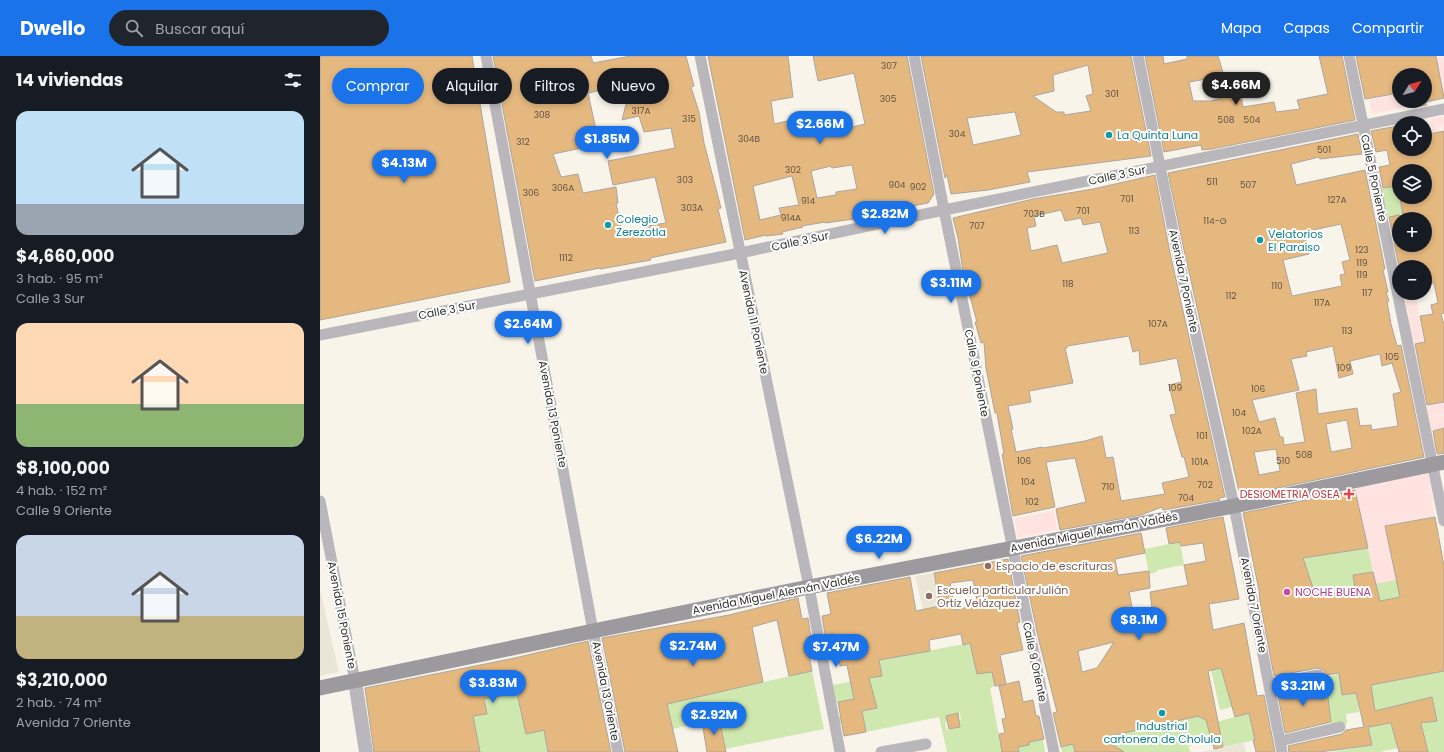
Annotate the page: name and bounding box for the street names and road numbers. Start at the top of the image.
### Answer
street label: Calle 5 Poniente [1357,133,1391,223]
street label: Calle 3 Sur [1087,161,1147,189]
street label: Calle 3 Sur [770,227,830,255]
street label: Avenida 7 Poniente [1165,228,1203,334]
street label: Avenida 11 Poniente [735,269,773,376]
street label: Calle 3 Sur [417,297,477,323]
street label: Calle 9 Poniente [961,328,993,418]
street label: Avenida 13 Poniente [535,359,571,469]
street label: Avenida Miguel Alemán Valdés [1009,508,1179,556]
street label: Avenida 7 Oriente [1237,556,1271,654]
street label: Avenida 15 Poniente [324,560,360,670]
street label: Avenida Miguel Alemán Valdés [691,570,861,618]
street label: Calle 9 Oriente [1019,621,1051,704]
street label: Avenida 13 Oriente [589,640,624,742]

